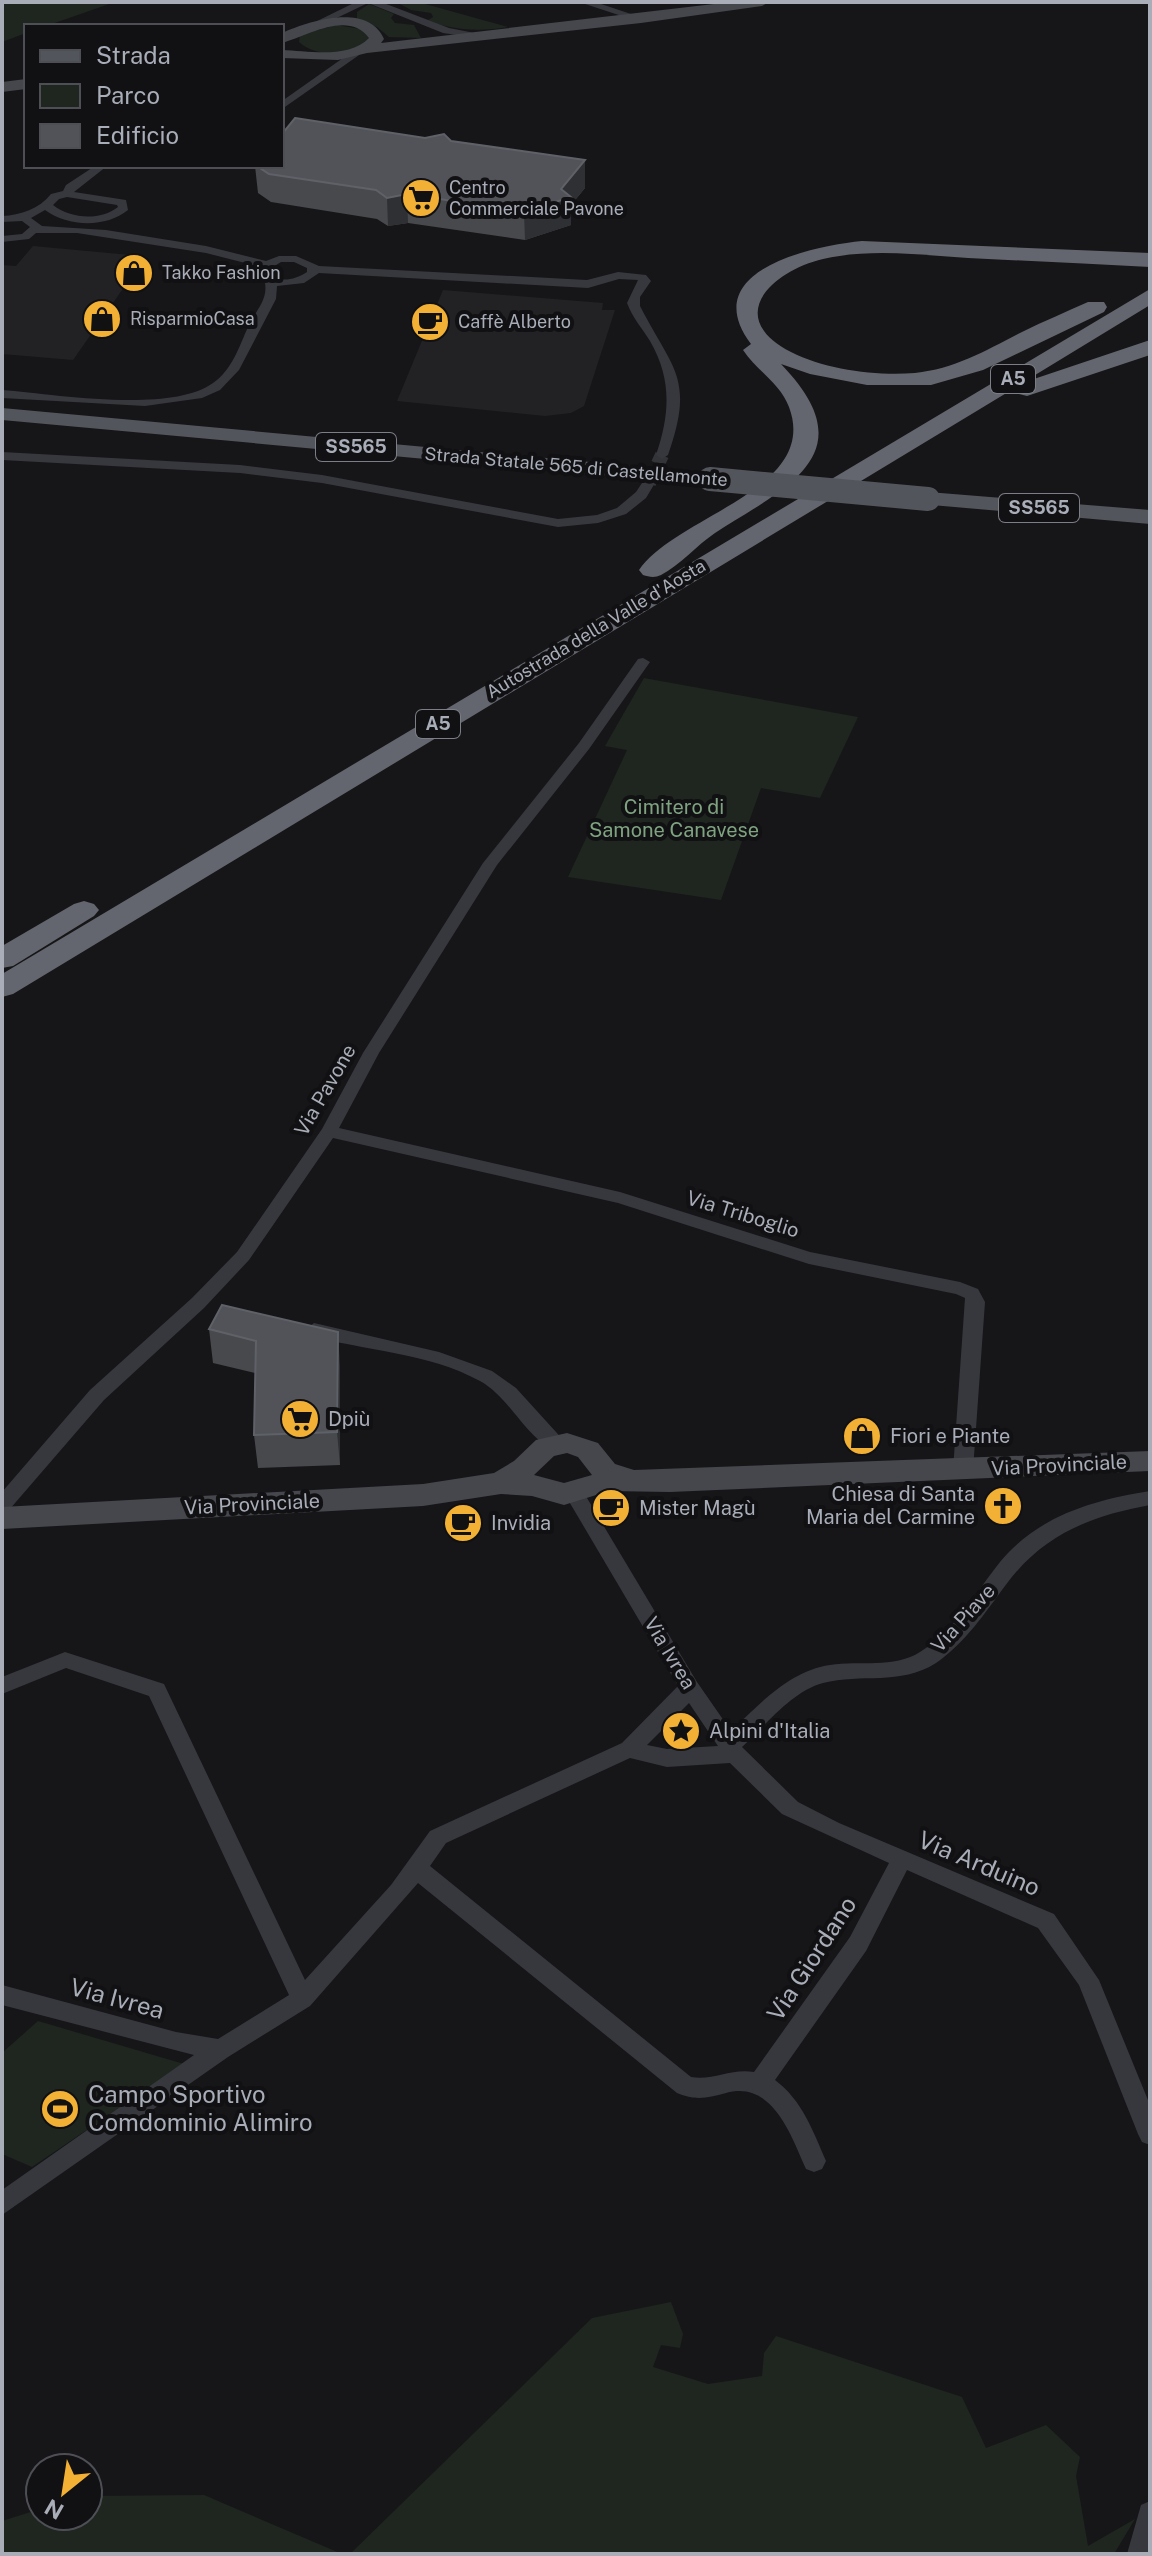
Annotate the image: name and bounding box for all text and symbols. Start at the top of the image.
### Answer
legend [24,24,284,168]
text: Strada [96,41,171,69]
text: Parco [96,81,160,109]
text: Edificio [96,121,179,149]
supermarket icon: Centro Commerciale Pavone [400,177,442,219]
place label: Centro Commerciale Pavone [449,177,624,219]
shop icon: Takko Fashion [113,252,155,294]
place label: Takko Fashion [162,262,281,283]
shop icon: RisparmioCasa [81,298,123,340]
cafe icon: Caffè Alberto [409,301,451,343]
place label: RisparmioCasa [130,308,255,329]
place label: Caffè Alberto [458,311,571,332]
road number: A5 [991,365,1035,393]
road number: SS565 [316,433,396,461]
street label: Strada Statale 565 di Castellamonte [424,443,729,490]
road number: SS565 [999,494,1079,522]
street label: Autostrada della Valle d'Aosta [482,555,709,702]
road number: A5 [416,710,460,738]
park label: Cimitero di Samone Canavese [589,795,759,842]
street label: Via Pavone [289,1040,361,1140]
street label: Via Triboglio [684,1186,802,1242]
supermarket icon: Dpiù [279,1398,321,1440]
place label: Dpiù [328,1407,370,1431]
shop icon: Fiori e Piante [841,1415,883,1457]
place label: Fiori e Piante [890,1424,1010,1448]
street label: Via Provinciale [990,1449,1128,1481]
place label: Chiesa di Santa Maria del Carmine [806,1482,975,1529]
church icon: Chiesa di Santa Maria del Carmine [982,1485,1024,1527]
cafe icon: Mister Magù [590,1487,632,1529]
street label: Via Provinciale [183,1488,321,1520]
place label: Mister Magù [639,1496,756,1520]
cafe icon: Invidia [442,1502,484,1544]
place label: Invidia [491,1511,551,1535]
street label: Via Piave [926,1579,1000,1657]
street label: Via Ivrea [639,1613,701,1693]
place icon: Alpini d'Italia [660,1710,702,1752]
place label: Alpini d'Italia [709,1719,830,1743]
street label: Via Arduino [914,1825,1044,1901]
street label: Via Giordano [761,1891,862,2026]
street label: Via Ivrea [67,1972,167,2024]
place label: Campo Sportivo Comdominio Alimiro [88,2080,313,2136]
sports icon: Campo Sportivo Comdominio Alimiro [39,2088,81,2130]
north arrow [24,2452,104,2532]
text: N [40,2494,68,2525]

